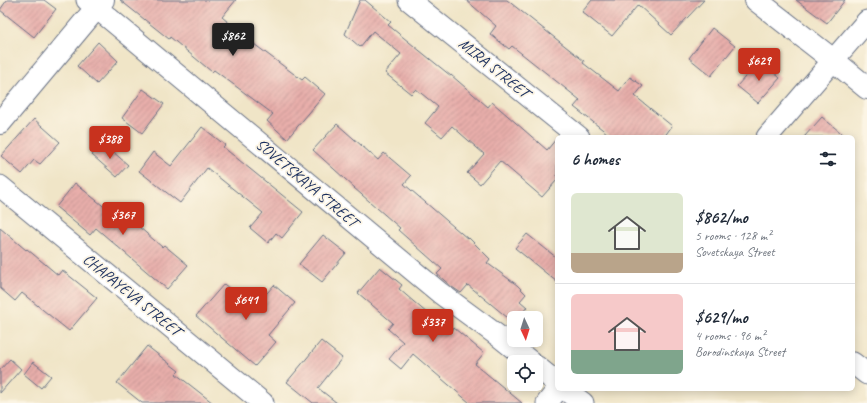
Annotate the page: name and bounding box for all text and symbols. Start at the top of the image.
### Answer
pin: $862 [209,23,257,57]
text: $862 [221,28,245,44]
street label: MIRA STREET [455,33,537,105]
pin: $629 [735,48,783,82]
text: $629 [747,53,771,69]
pin: $388 [86,126,134,160]
text: $388 [98,131,122,147]
street label: SOVETSKAYA STREET [252,134,365,234]
icon: filters [817,148,839,170]
text: 6 homes [571,149,619,170]
pin: $367 [99,202,147,236]
text: $367 [111,207,135,223]
text: $862/mo [695,207,748,228]
icon: home [603,209,651,257]
text: 5 rooms · 128 m² [695,228,771,244]
text: Sovetskaya Street [695,244,775,260]
street label: CHAPAYEVA STREET [79,249,189,344]
pin: $641 [222,287,270,321]
text: $641 [234,292,258,308]
text: $629/mo [695,307,748,328]
pin: $337 [409,309,457,343]
icon: home [603,310,651,358]
north arrow [507,311,543,347]
map controls [507,311,543,391]
text: $337 [421,314,445,330]
text: 4 rooms · 96 m² [695,328,765,344]
text: Borodinskaya Street [695,344,785,360]
button: locate [507,355,543,391]

